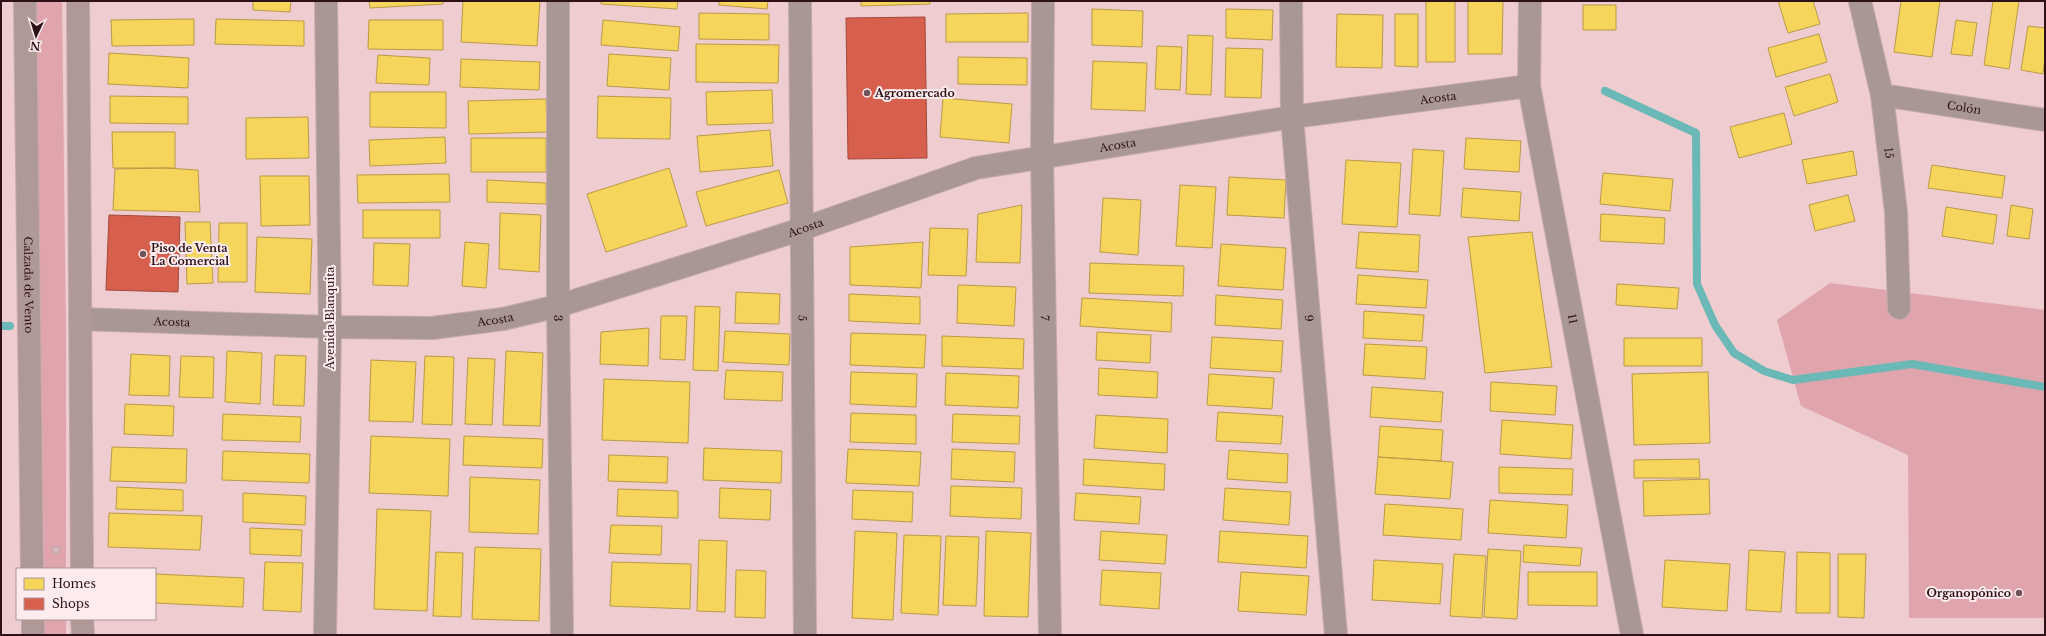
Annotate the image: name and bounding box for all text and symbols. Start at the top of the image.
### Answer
north arrow [16,16,56,56]
text: N [29,39,41,53]
place label: Agromercado [874,86,955,100]
marker: Agromercado [862,88,872,98]
street label: Acosta [1418,88,1458,107]
street label: Colón [1946,98,1983,117]
street label: Acosta [1097,135,1138,155]
street label: 15 [1881,147,1897,159]
street label: Acosta [785,215,826,240]
street label: Calzada de Vento [21,236,36,333]
place label: Piso de Venta La Comercial [151,241,229,268]
marker: Piso de Venta La Comercial [138,249,148,259]
street label: Avenida Blanquita [323,266,337,370]
street label: Acosta [475,310,516,329]
street label: 11 [1565,313,1581,325]
street label: Acosta [152,314,191,330]
street label: 9 [1302,314,1316,322]
street label: 3 [551,315,565,322]
street label: 5 [795,315,810,321]
street label: 7 [1038,315,1052,321]
legend [16,568,156,620]
text: Homes [52,576,96,591]
place label: Organopónico [1927,586,2011,600]
marker: Organopónico [2014,588,2024,598]
text: Shops [52,596,89,611]

